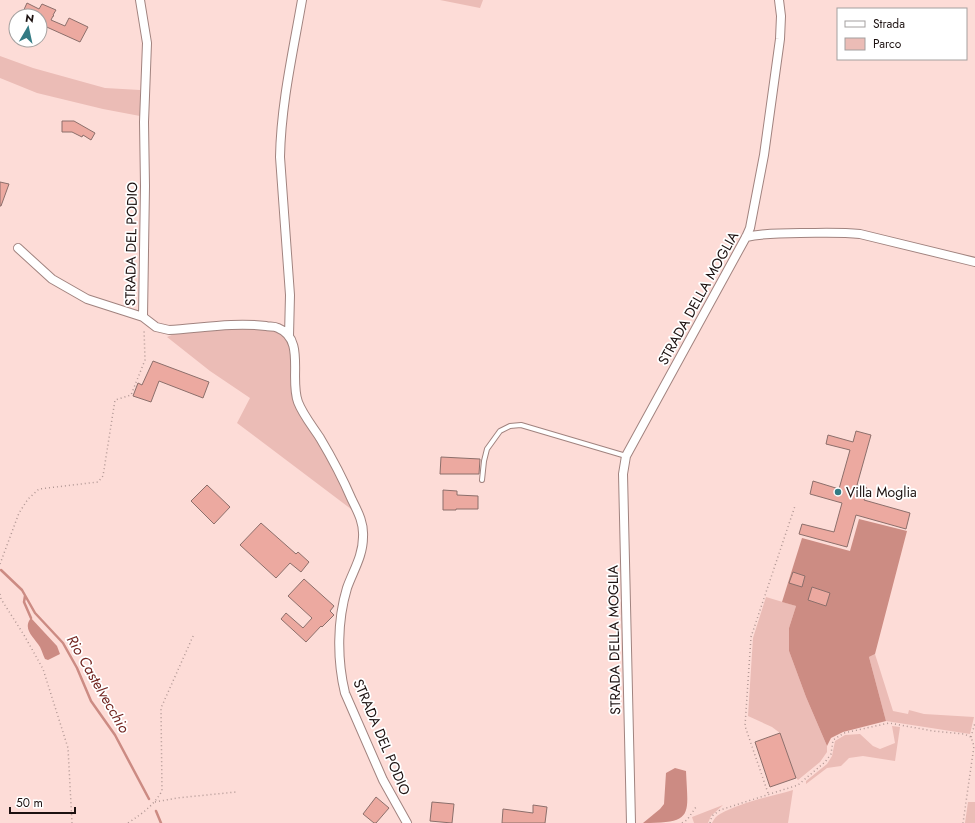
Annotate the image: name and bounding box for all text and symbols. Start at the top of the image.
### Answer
north arrow [8,8,48,48]
legend [837,8,967,60]
text: N [24,10,35,27]
text: Strada [873,15,905,33]
text: Parco [873,35,902,53]
street label: STRADA DEL PODIO [120,182,142,306]
street label: STRADA DELLA MOGLIA [653,227,743,368]
place label: Villa Moglia [846,482,917,502]
marker: Villa Moglia [833,487,843,497]
street label: STRADA DELLA MOGLIA [603,564,625,715]
water label: Rio Castelvecchio [61,631,135,737]
street label: STRADA DEL PODIO [349,676,415,798]
scale bar [10,789,75,815]
text: 50 m [16,794,43,812]

